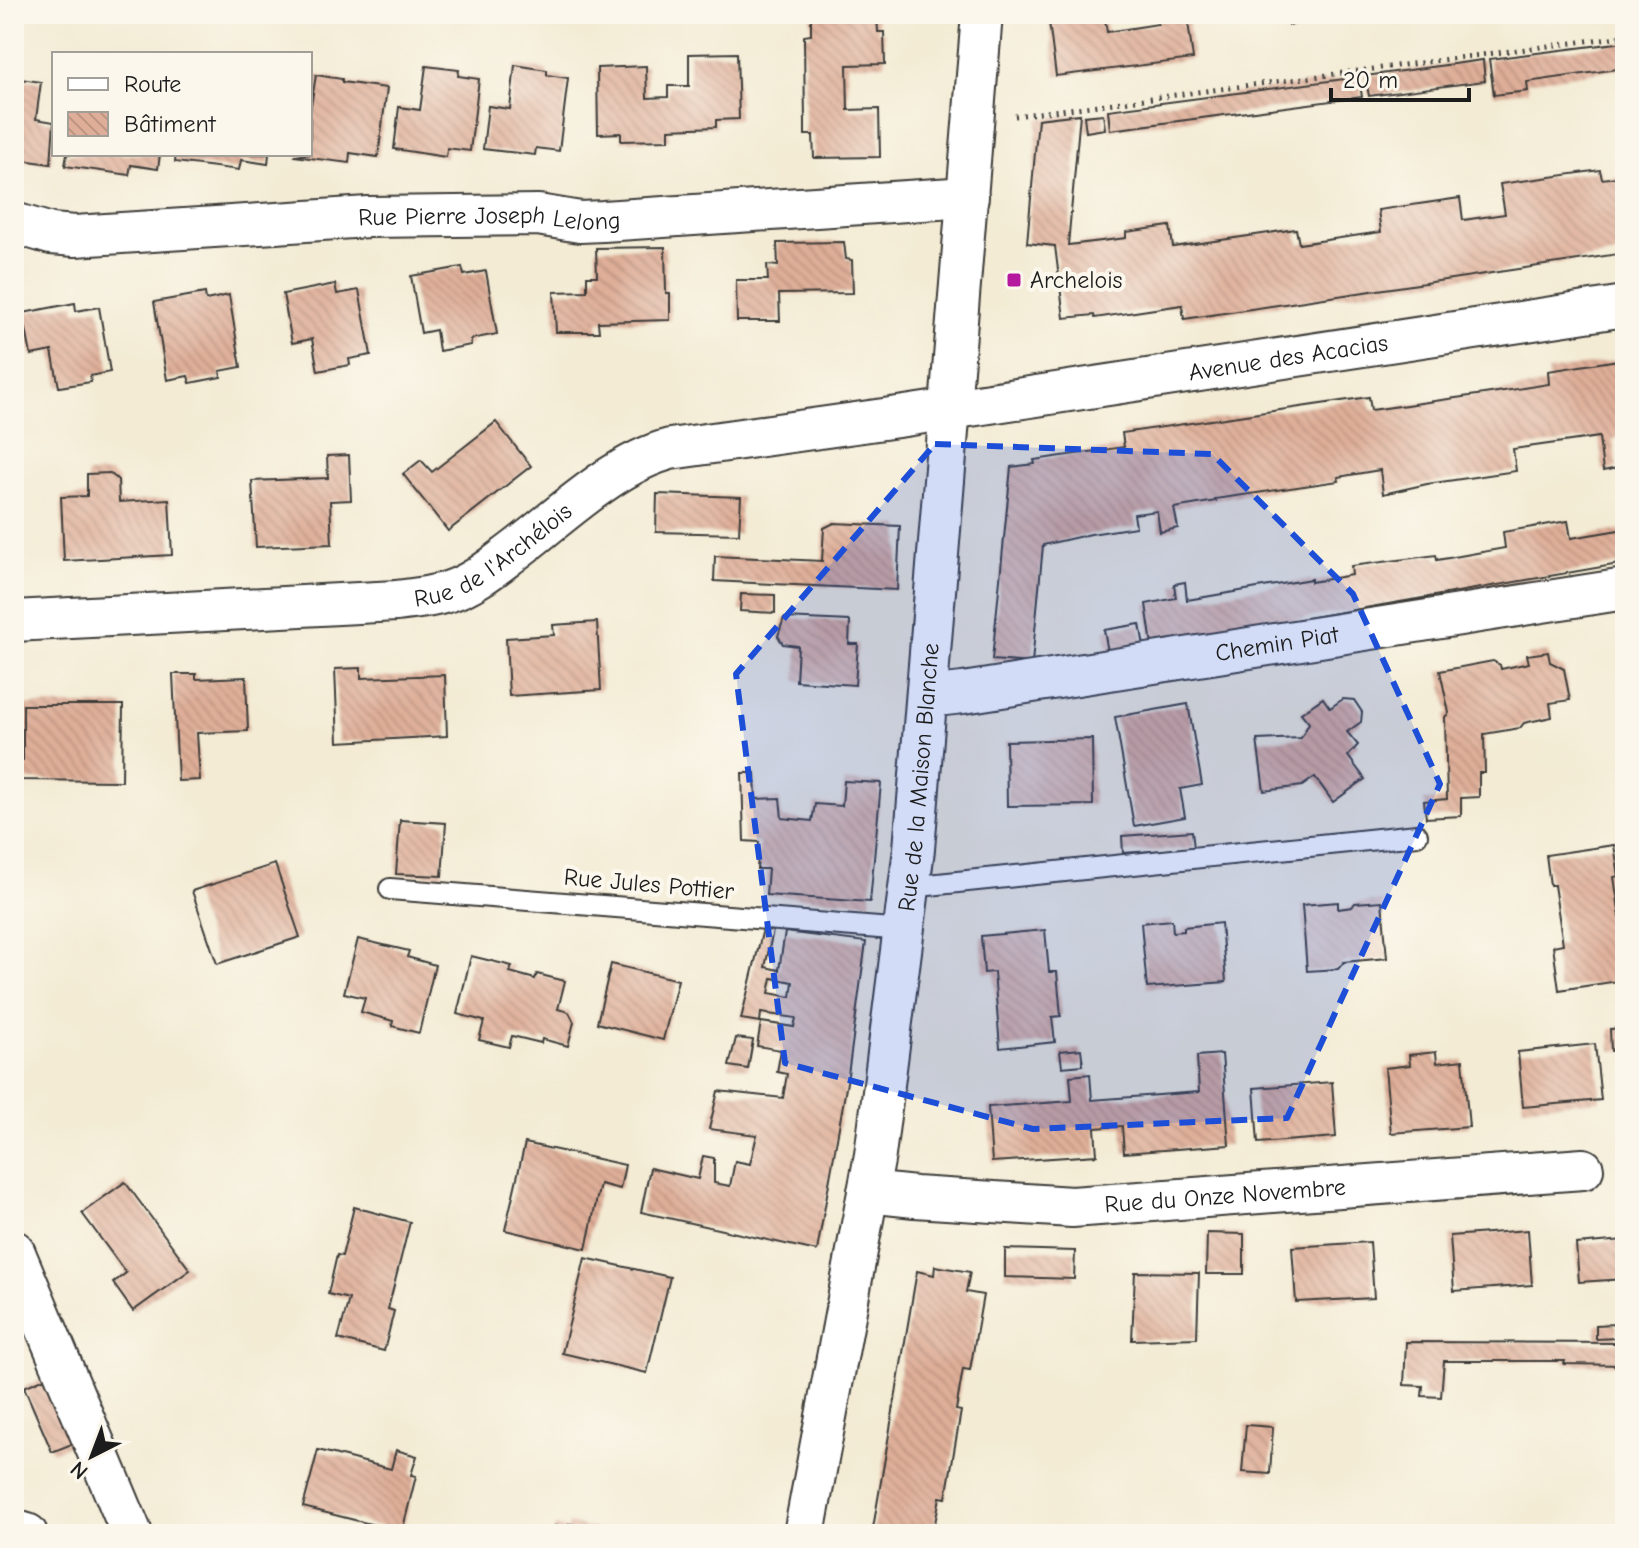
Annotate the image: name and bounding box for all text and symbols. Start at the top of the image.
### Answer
legend [52,52,312,156]
scale bar [1331,52,1469,102]
text: 20 m [1343,66,1398,94]
text: Route [124,70,181,98]
text: Bâtiment [124,110,217,138]
street label: Rue Pierre Joseph Lelong [357,200,621,236]
place label: Archelois [1030,266,1123,294]
marker: Archelois [1005,271,1023,289]
street label: Avenue des Acacias [1187,328,1390,386]
street label: Rue de l'Archélois [412,497,577,613]
street label: Chemin Piat [1213,620,1342,667]
street label: Rue de la Maison Blanche [892,642,945,913]
street label: Rue Jules Pottier [563,863,736,905]
street label: Rue du Onze Novembre [1103,1173,1347,1219]
north arrow [52,1416,132,1496]
text: N [65,1456,93,1485]

